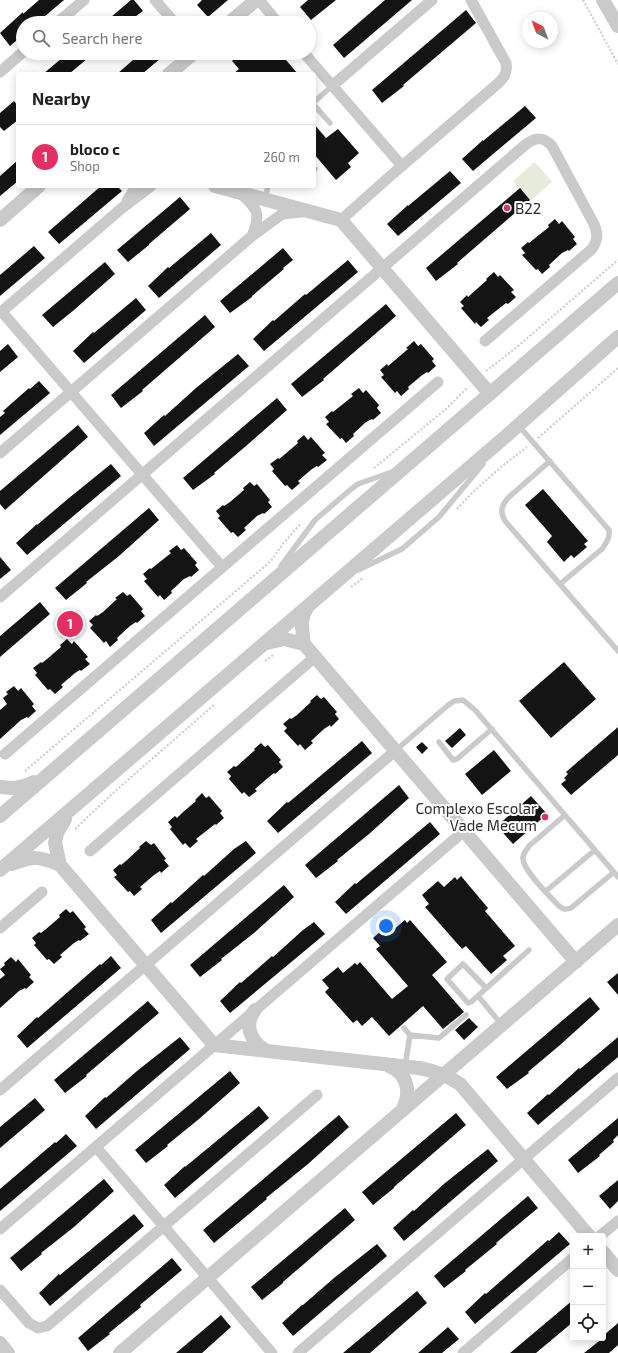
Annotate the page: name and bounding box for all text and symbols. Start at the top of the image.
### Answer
north arrow [522,12,558,48]
search box [16,16,316,60]
icon: search [30,27,52,49]
text: Search here [62,29,143,47]
text: Nearby [32,88,90,108]
text: bloco c [70,140,120,158]
text: 1 [42,149,48,165]
text: 260 m [263,149,300,165]
text: Shop [70,158,100,174]
place label: B22 [515,199,541,217]
marker: B22 [502,203,512,213]
pin: 1 [57,609,83,639]
place label: Complexo Escolar Vade Mecum [415,799,537,834]
marker: Complexo Escolar Vade Mecum [540,812,550,822]
your location [376,916,396,936]
map controls [570,1233,606,1341]
button: + [570,1233,606,1269]
button: − [570,1269,606,1305]
button: locate [570,1305,606,1341]

